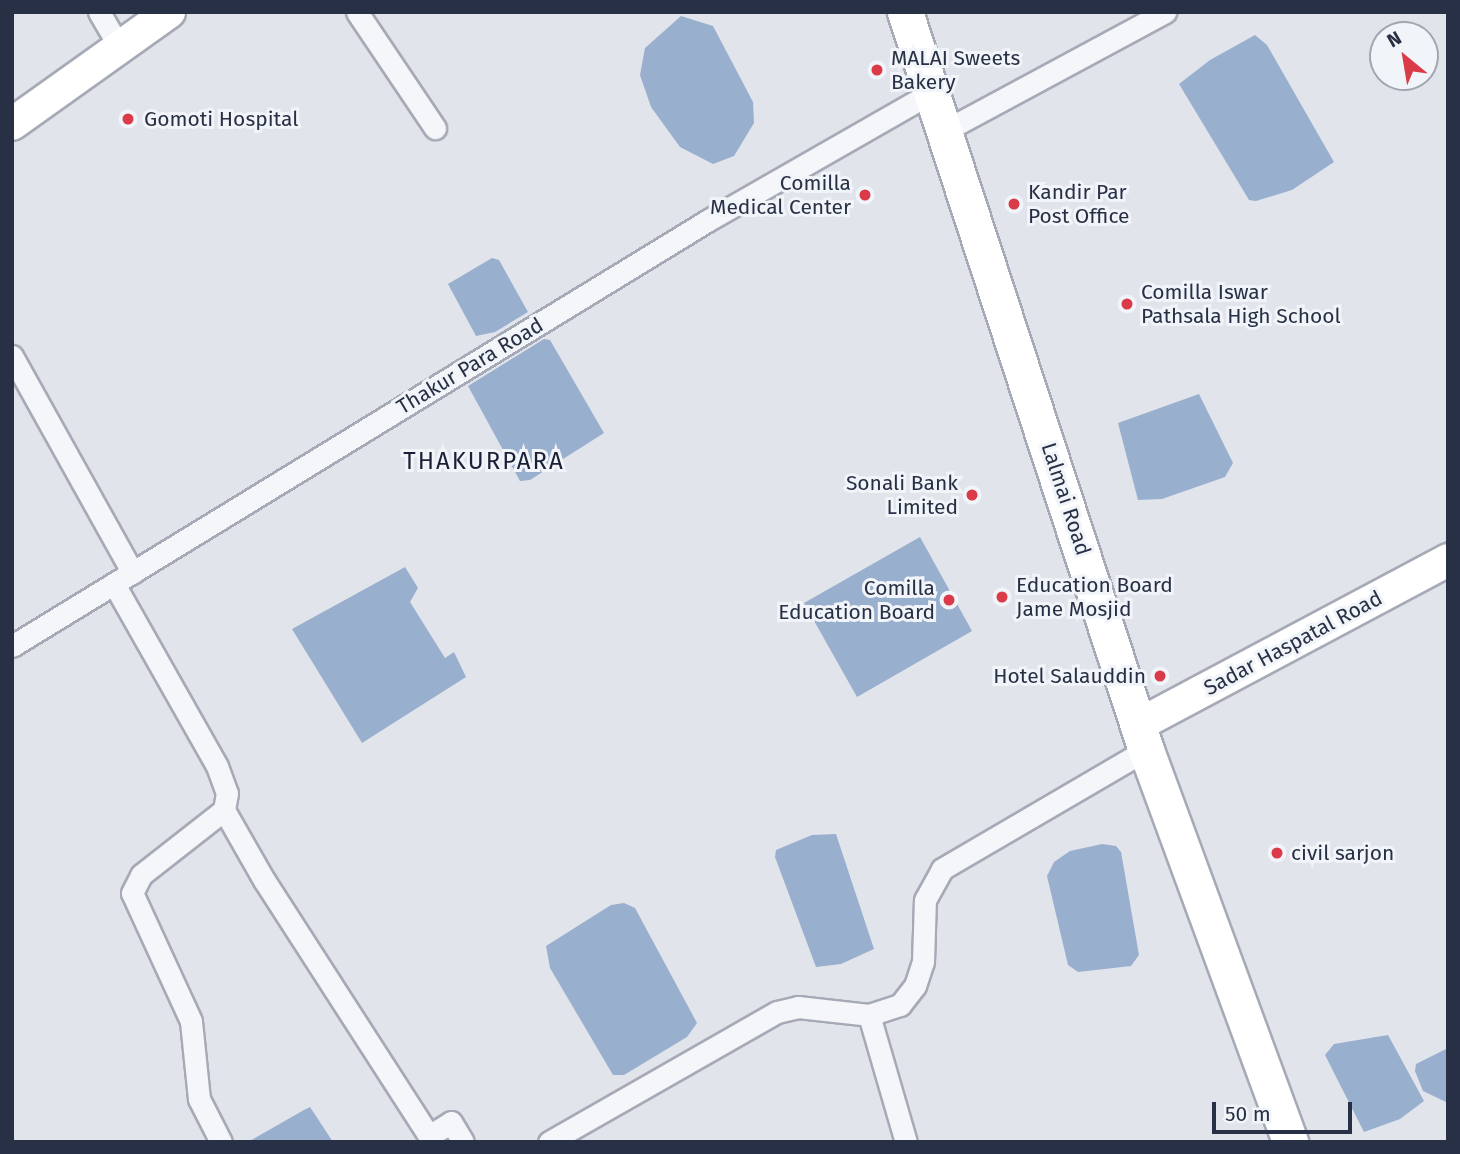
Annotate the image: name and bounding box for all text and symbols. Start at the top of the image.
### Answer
north arrow [1369,21,1439,91]
text: N [1383,26,1405,52]
place label: MALAI Sweets Bakery [891,45,1020,95]
marker: MALAI Sweets Bakery [869,62,885,78]
place label: Gomoti Hospital [144,106,298,132]
marker: Gomoti Hospital [118,109,138,129]
place label: Comilla Medical Center [710,170,851,220]
place label: Kandir Par Post Office [1028,179,1129,229]
marker: Comilla Medical Center [857,187,873,203]
marker: Kandir Par Post Office [1006,196,1022,212]
place label: Comilla Iswar Pathsala High School [1141,279,1341,329]
marker: Comilla Iswar Pathsala High School [1119,296,1135,312]
street label: Thakur Para Road [392,312,548,420]
street label: Lalmai Road [1036,439,1096,559]
district label: THAKURPARA [405,448,563,476]
place label: Sonali Bank Limited [846,470,958,520]
marker: Sonali Bank Limited [964,487,980,503]
place label: Education Board Jame Mosjid [1016,572,1173,622]
place label: Comilla Education Board [778,575,935,625]
street label: Sadar Haspatal Road [1200,585,1386,701]
marker: Education Board Jame Mosjid [994,589,1010,605]
marker: Comilla Education Board [941,592,957,608]
place label: Hotel Salauddin [993,663,1146,689]
marker: Hotel Salauddin [1152,668,1168,684]
place label: civil sarjon [1291,840,1394,866]
marker: civil sarjon [1269,845,1285,861]
scale bar [1215,1088,1355,1132]
text: 50 m [1225,1101,1271,1127]

